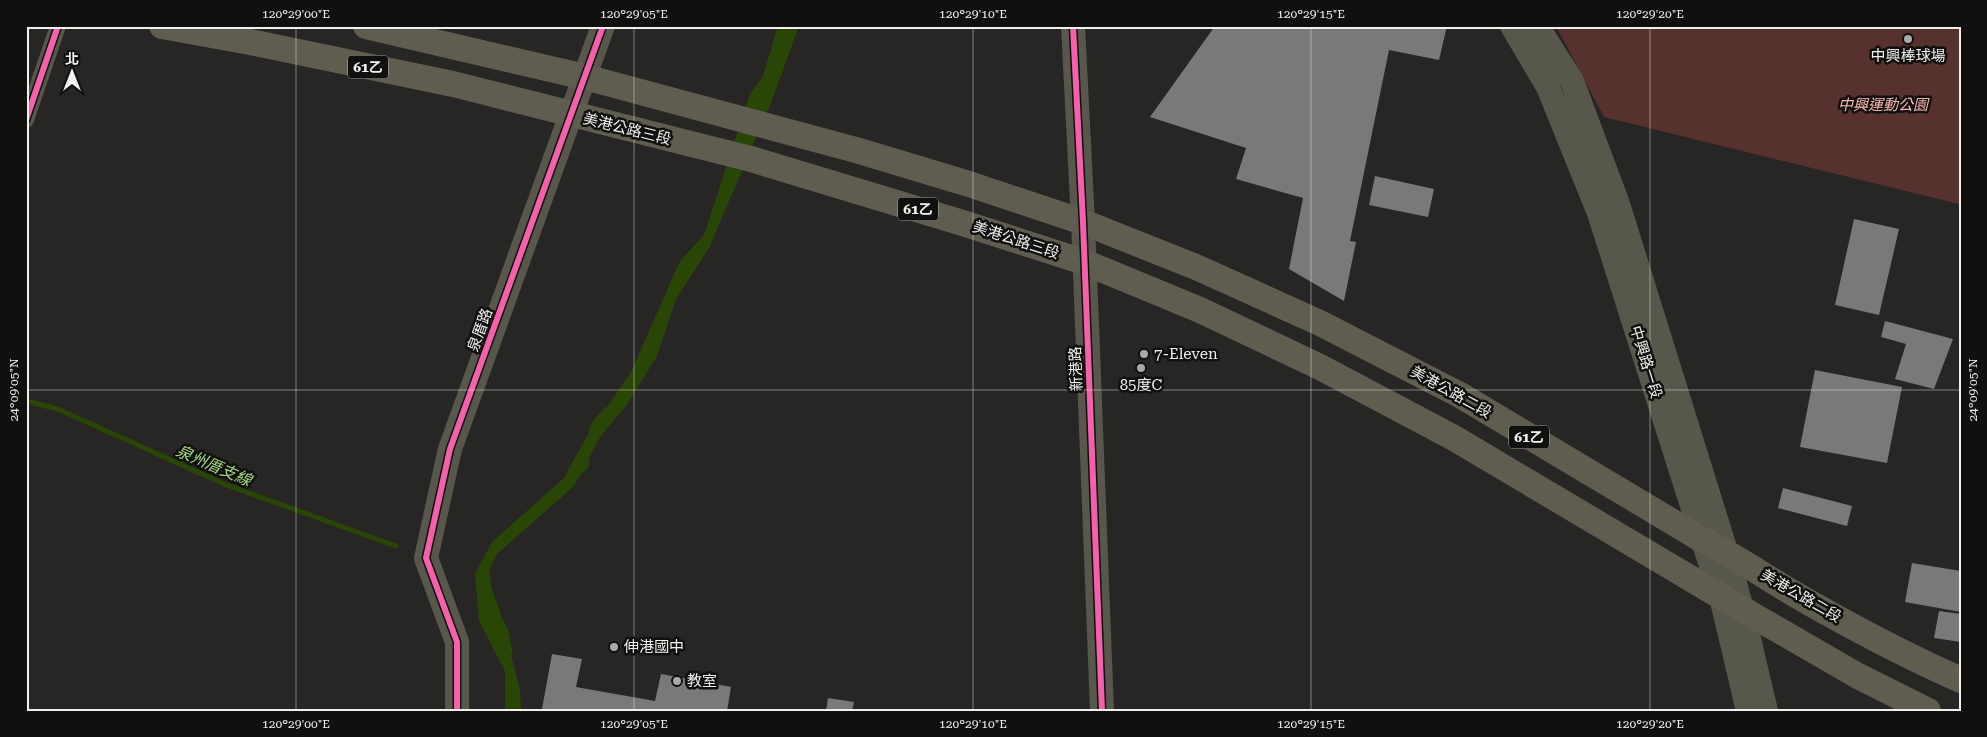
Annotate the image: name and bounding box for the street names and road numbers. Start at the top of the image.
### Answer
road number: 61乙 [348,56,388,78]
street label: 美港公路三段 [581,109,673,149]
road number: 61乙 [898,198,938,220]
street label: 美港公路三段 [970,218,1062,262]
street label: 泉厝路 [464,306,496,354]
street label: 中興路一段 [1626,323,1666,401]
street label: 新港路 [1066,346,1086,392]
street label: 美港公路二段 [1407,362,1495,422]
road number: 61乙 [1509,426,1549,448]
street label: 美港公路二段 [1758,566,1844,626]

